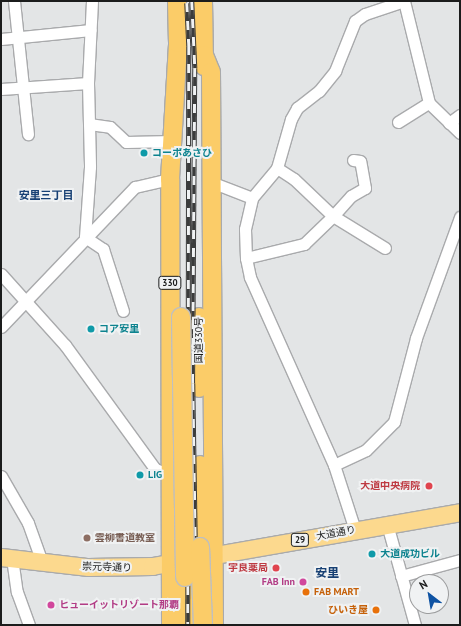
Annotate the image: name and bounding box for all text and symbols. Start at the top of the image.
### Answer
place label: コーポあさひ [152,147,212,159]
marker: コーポあさひ [139,148,149,158]
district label: 安里三丁目 [19,188,73,202]
road number: 330 [158,276,182,290]
street label: 国道330号 [193,317,205,363]
place label: コア安里 [99,323,139,335]
marker: コア安里 [86,324,96,334]
place label: LIG [148,469,162,481]
marker: LIG [135,470,145,480]
place label: 大道中央病院 [360,480,420,492]
marker: 大道中央病院 [423,480,435,492]
street label: 大道通り [315,523,357,543]
place label: 雲柳書道教室 [95,532,155,544]
marker: 雲柳書道教室 [82,533,92,543]
road number: 29 [290,533,310,547]
place label: 大道成功ビル [380,548,440,560]
marker: 大道成功ビル [367,549,377,559]
street label: 崇元寺通り [82,560,132,574]
place label: 宇良薬局 [228,562,268,574]
marker: 宇良薬局 [271,563,281,573]
district label: 安里 [315,566,339,580]
north arrow [409,574,449,614]
place label: FAB Inn [262,576,295,588]
marker: FAB Inn [298,577,308,587]
text: N [417,577,430,592]
place label: FAB MART [314,586,359,598]
marker: FAB MART [301,587,311,597]
place label: ヒューイットリゾート那覇 [59,599,179,611]
marker: ヒューイットリゾート那覇 [46,600,56,610]
place label: ひいき屋 [328,604,368,616]
marker: ひいき屋 [371,605,381,615]

